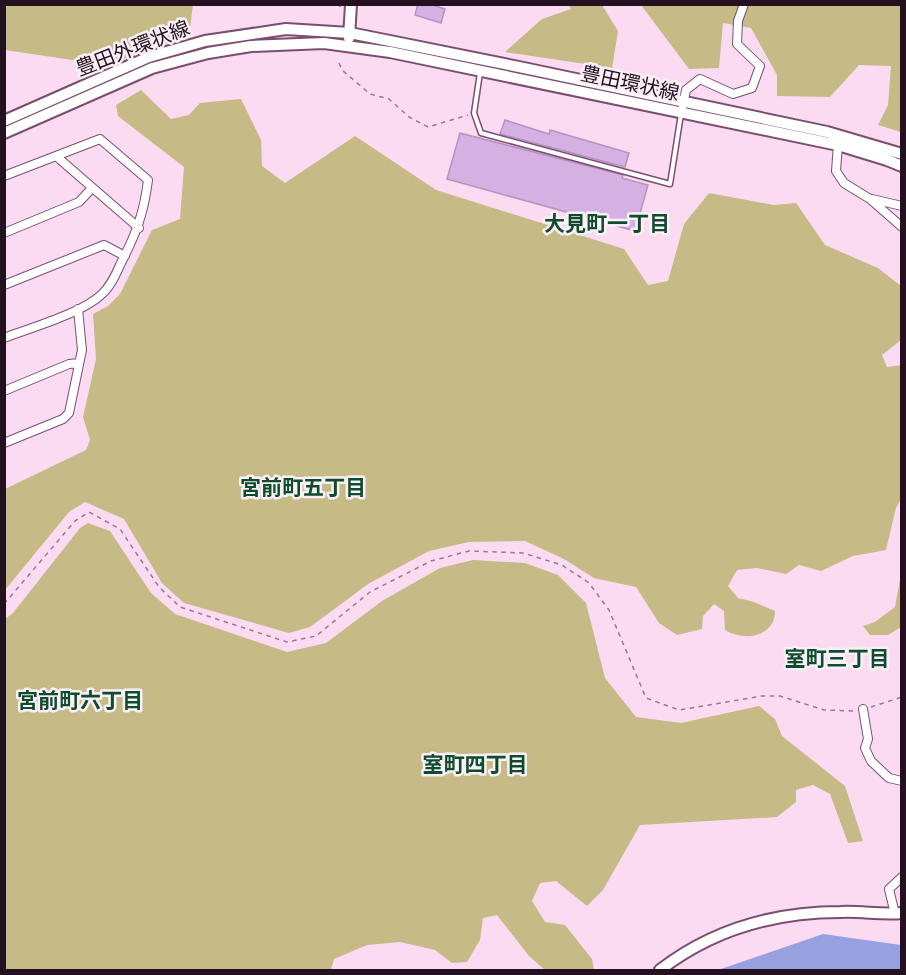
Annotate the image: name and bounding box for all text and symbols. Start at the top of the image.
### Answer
street label: 豊田外環状線 [72,13,194,85]
street label: 豊田環状線 [578,59,682,109]
district label: 大見町一丁目 [544,209,670,241]
district label: 宮前町五丁目 [240,473,366,505]
district label: 室町三丁目 [785,644,890,676]
district label: 宮前町六丁目 [17,686,143,718]
district label: 室町四丁目 [423,750,528,782]

